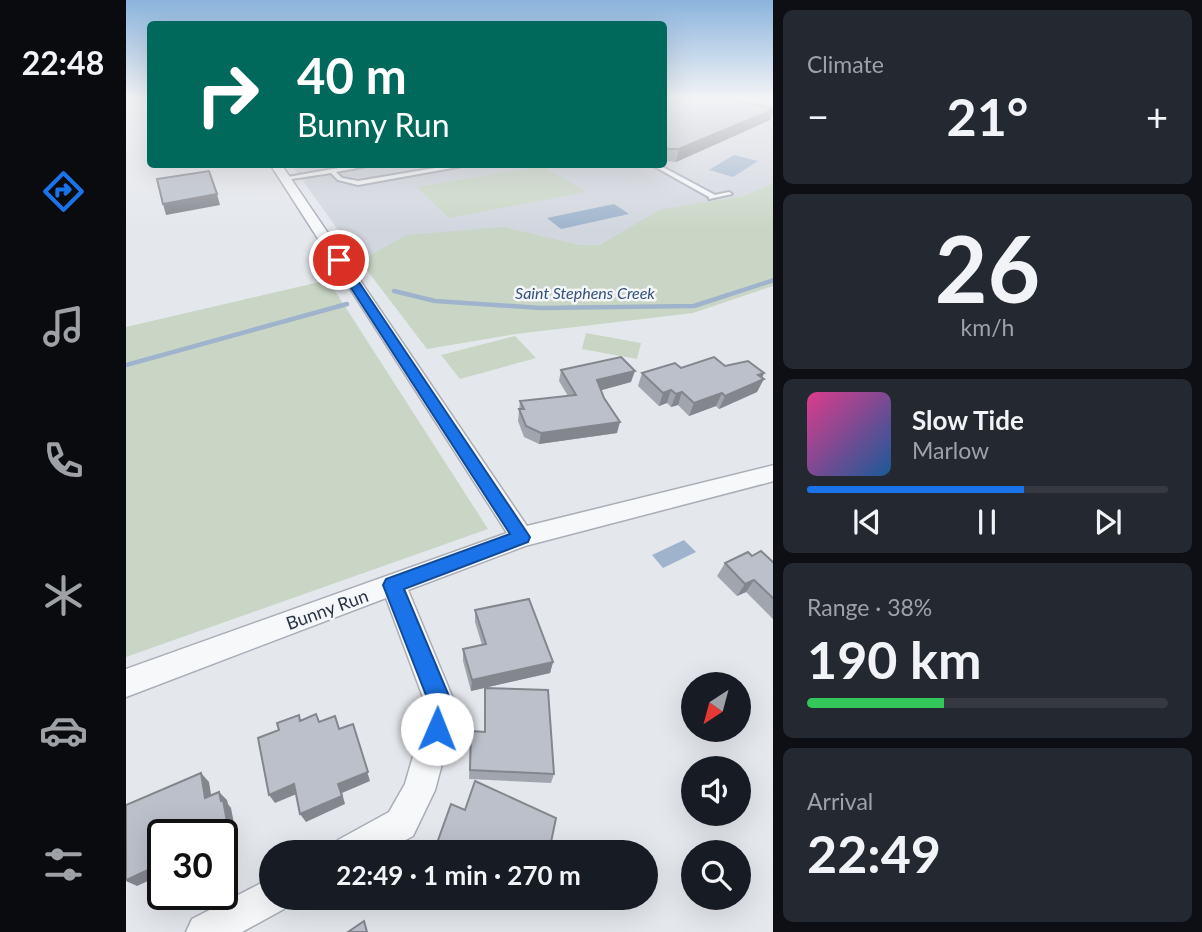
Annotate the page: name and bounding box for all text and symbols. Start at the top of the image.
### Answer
text: 22:48 [22,43,104,82]
text: 40 m [297,46,407,104]
icon: right [182,49,273,140]
text: Climate [807,50,884,78]
text: 21° [947,85,1028,147]
text: − [807,93,829,139]
text: + [1146,93,1168,139]
text: Bunny Run [297,105,450,144]
icon: directions [39,167,88,216]
text: 26 [935,213,1040,322]
pin [309,230,369,290]
icon: arrive [320,241,358,279]
water label: Saint Stephens Creek [515,283,655,302]
icon: music [39,302,88,351]
text: km/h [961,313,1014,341]
text: Slow Tide [912,404,1024,436]
icon: phone [39,436,88,485]
text: Marlow [912,436,989,464]
icon: previous [848,503,886,541]
icon: pause [968,503,1006,541]
icon: next [1089,503,1127,541]
icon: climate [39,571,88,620]
street label: Bunny Run [283,584,371,634]
text: Range · 38% [807,593,932,621]
text: 190 km [807,628,981,690]
north arrow [681,672,751,742]
map controls [681,672,751,910]
position arrow [400,692,474,766]
icon: car [39,706,88,755]
button: sound [681,756,751,826]
text: Arrival [807,787,873,815]
speed limit sign: 30 [147,819,238,910]
text: 22:49 [807,822,941,884]
icon: filters [39,840,88,889]
button: search [681,840,751,910]
text: 22:49 · 1 min · 270 m [336,859,581,891]

